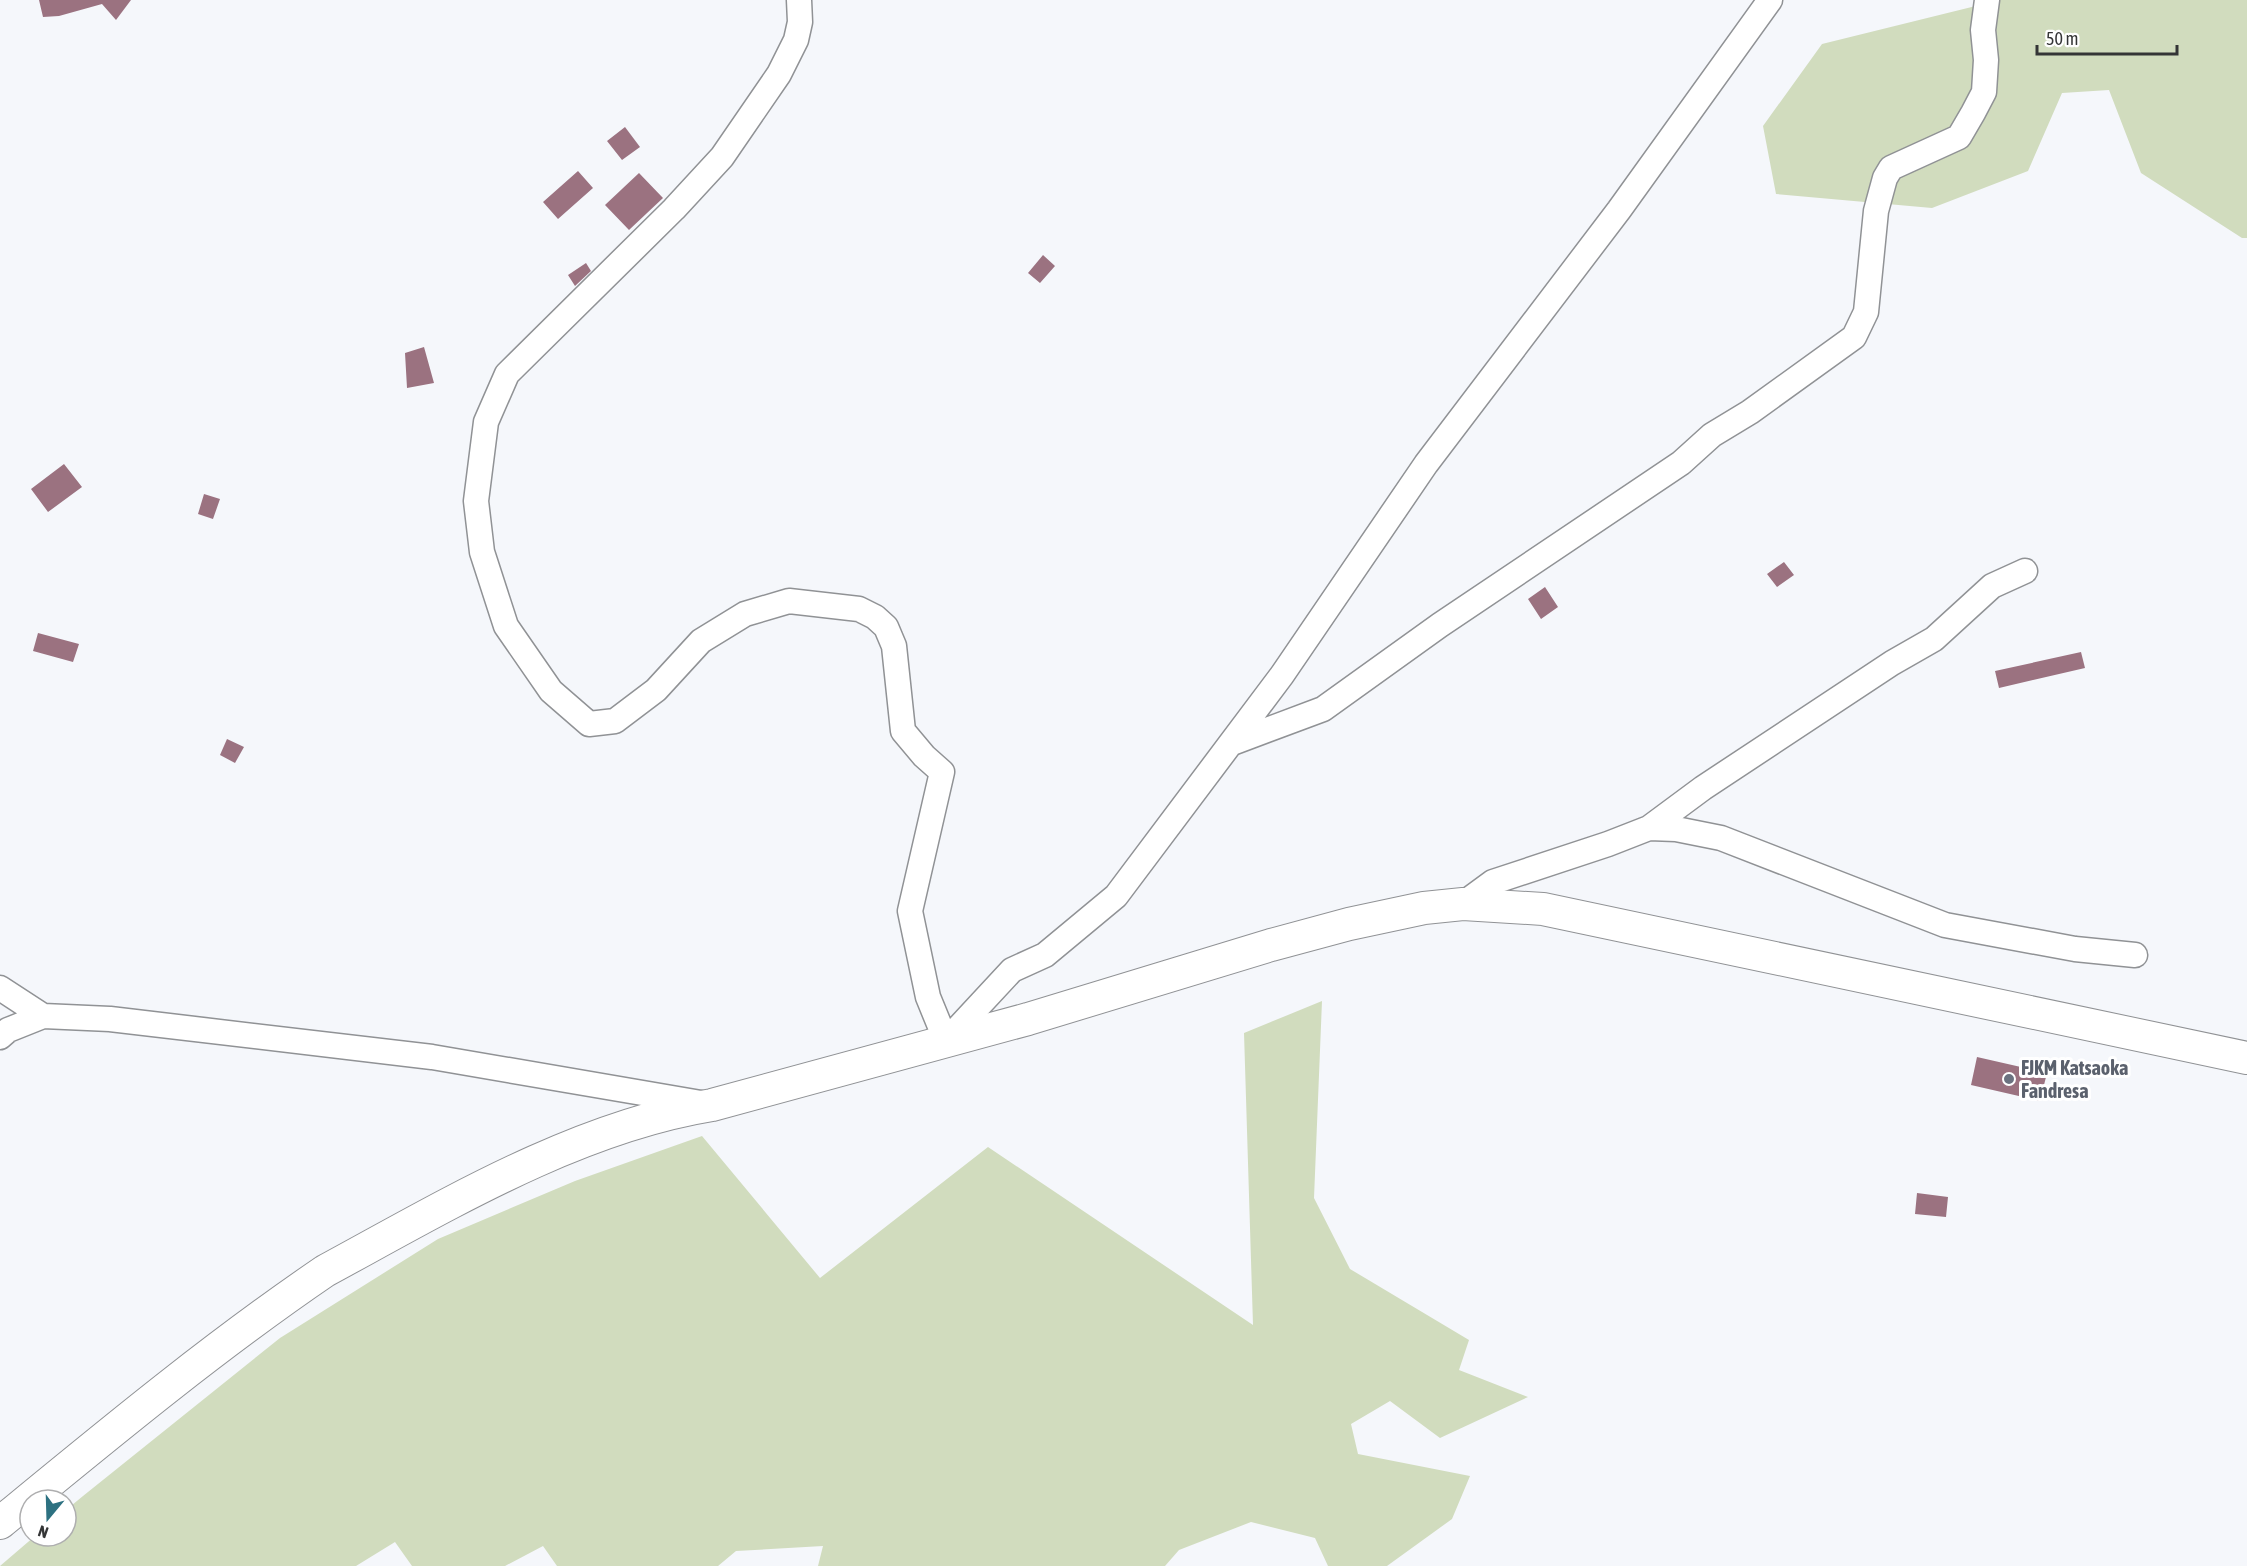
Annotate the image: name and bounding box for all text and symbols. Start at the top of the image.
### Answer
scale bar [2037,18,2176,56]
text: 50 m [2046,28,2078,49]
place label: FJKM Katsaoka Fandresa [2021,1056,2128,1102]
marker: FJKM Katsaoka Fandresa [2002,1072,2016,1086]
north arrow [18,1488,78,1548]
text: N [36,1522,51,1542]

